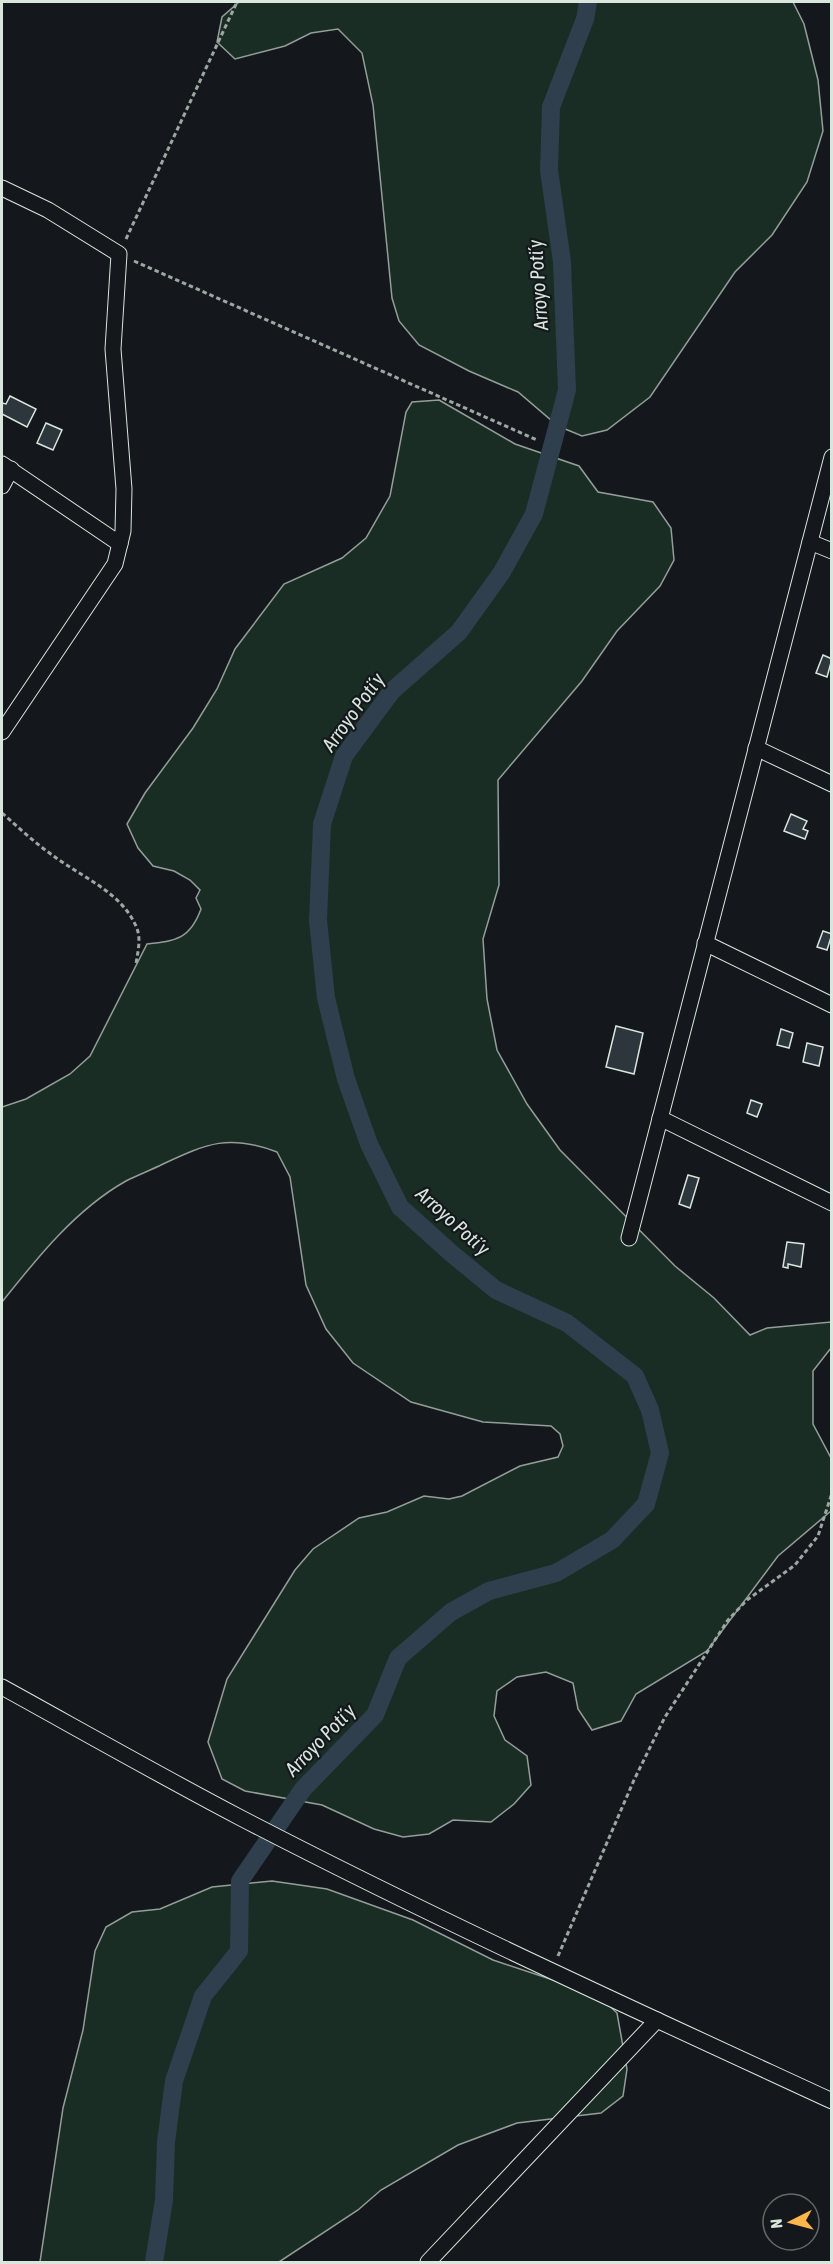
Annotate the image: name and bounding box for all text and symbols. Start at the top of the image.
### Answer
water label: Arroyo Poti´y [523,238,552,332]
water label: Arroyo Poti´y [316,668,389,756]
water label: Arroyo Poti´y [411,1181,495,1260]
water label: Arroyo Poti´y [279,1698,360,1781]
north arrow [761,2192,821,2252]
text: N [767,2218,786,2229]

